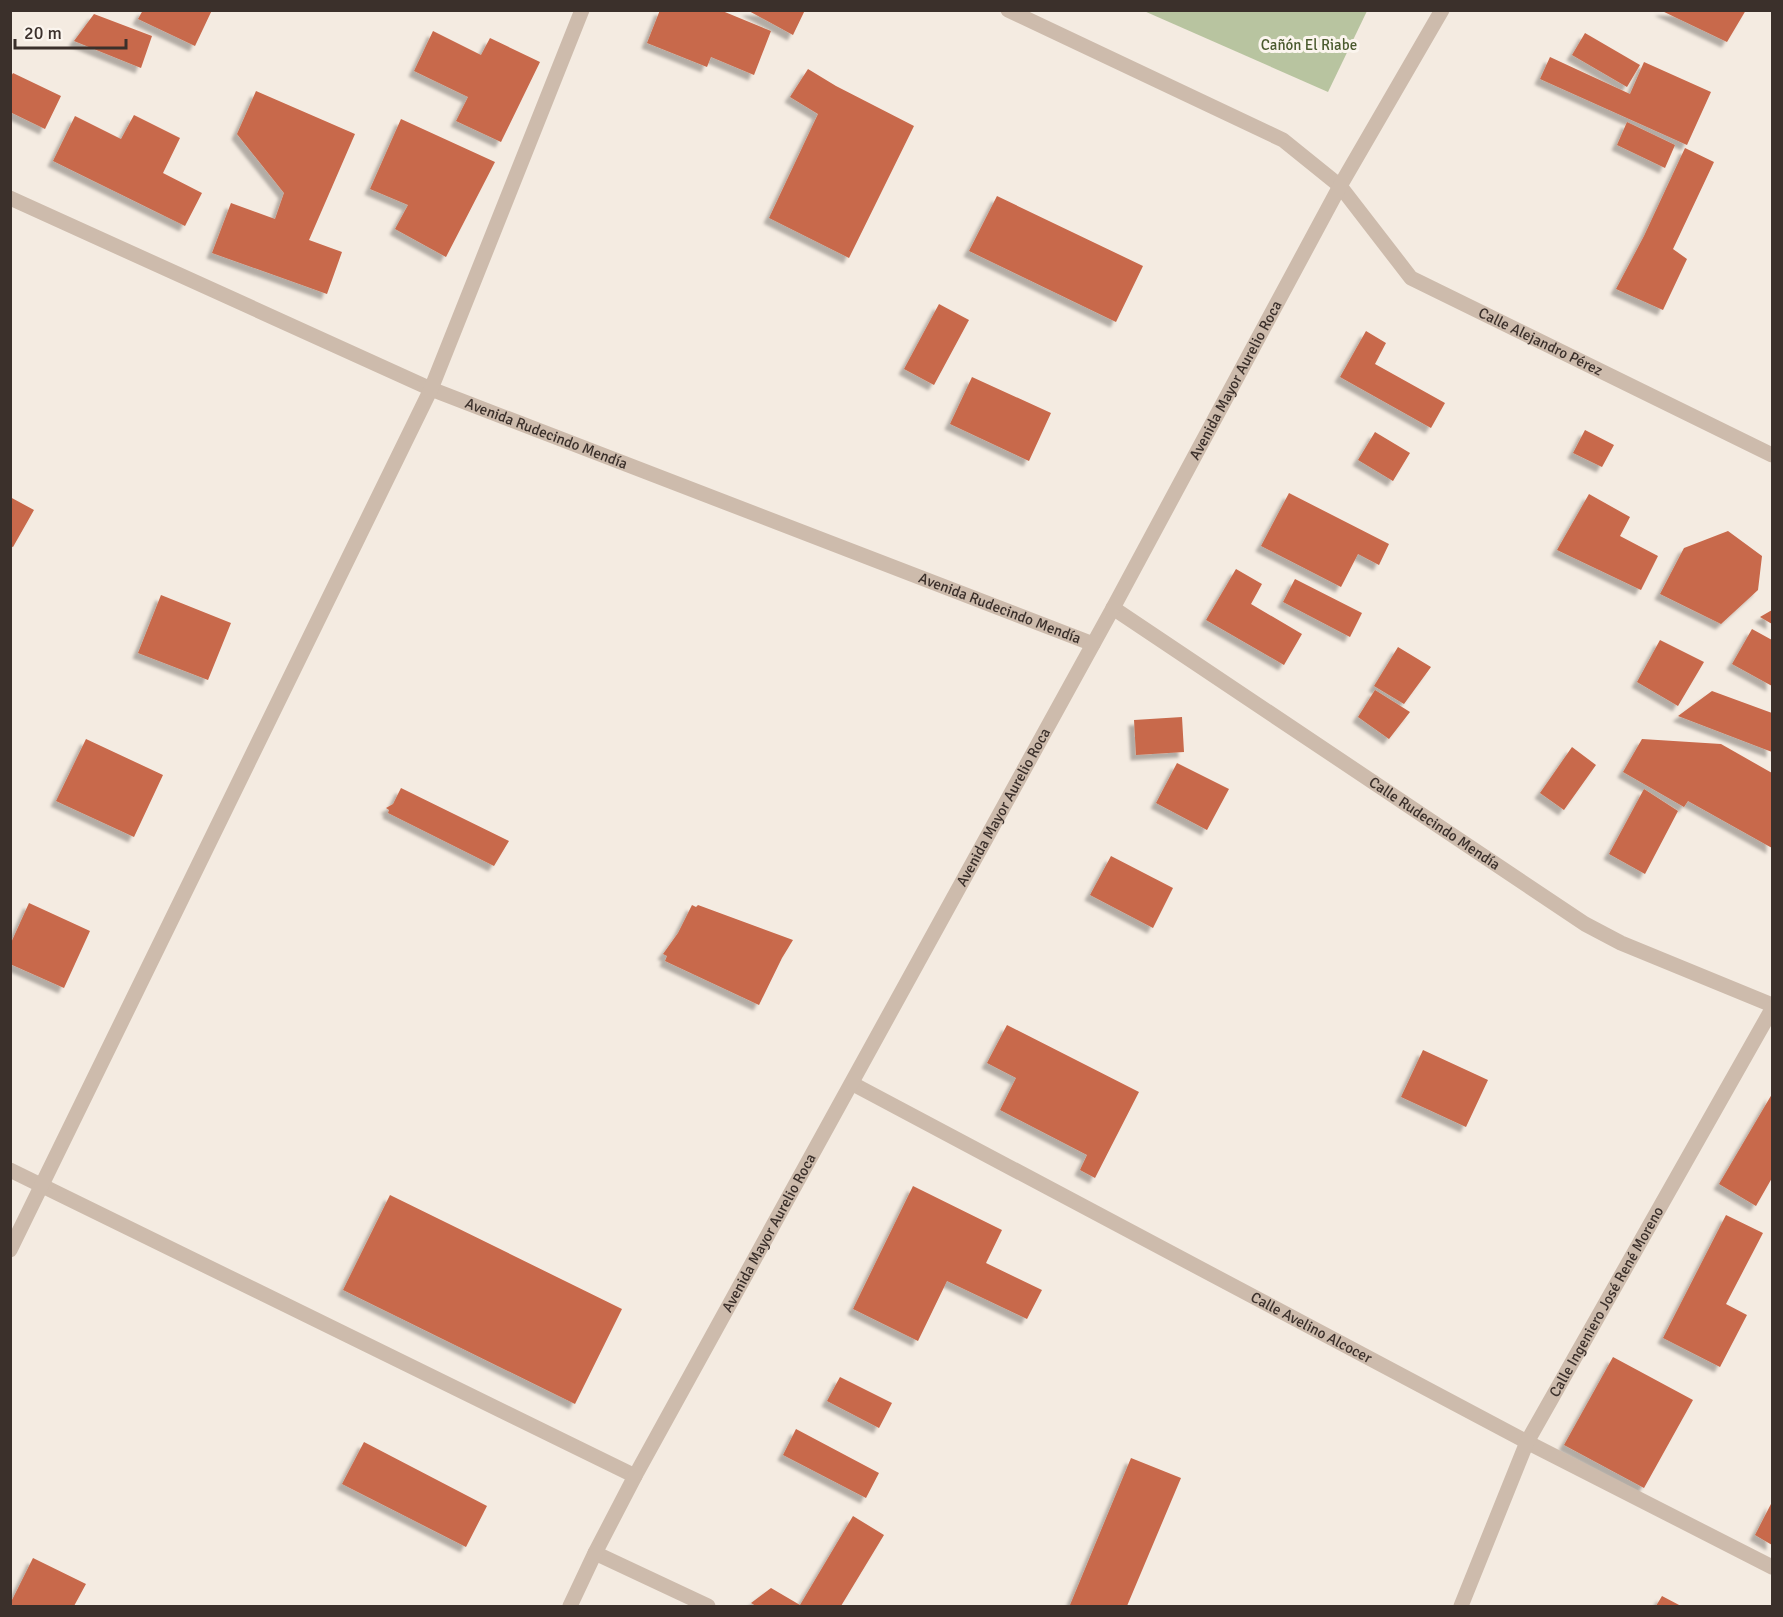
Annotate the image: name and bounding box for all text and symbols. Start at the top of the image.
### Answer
scale bar [15,12,126,50]
text: 20 m [24,22,62,44]
park label: Cañón El Riabe [1261,36,1357,54]
street label: Avenida Mayor Aurelio Roca [1185,297,1286,463]
street label: Calle Alejandro Pérez [1476,304,1606,380]
street label: Avenida Rudecindo Mendía [463,394,630,473]
street label: Avenida Rudecindo Mendía [916,569,1084,648]
street label: Avenida Mayor Aurelio Roca [953,725,1054,889]
street label: Calle Rudecindo Mendía [1365,773,1504,874]
street label: Avenida Mayor Aurelio Roca [718,1150,820,1315]
street label: Calle Ingeniero José René Moreno [1545,1203,1668,1400]
street label: Calle Avelino Alcocer [1248,1288,1376,1367]

